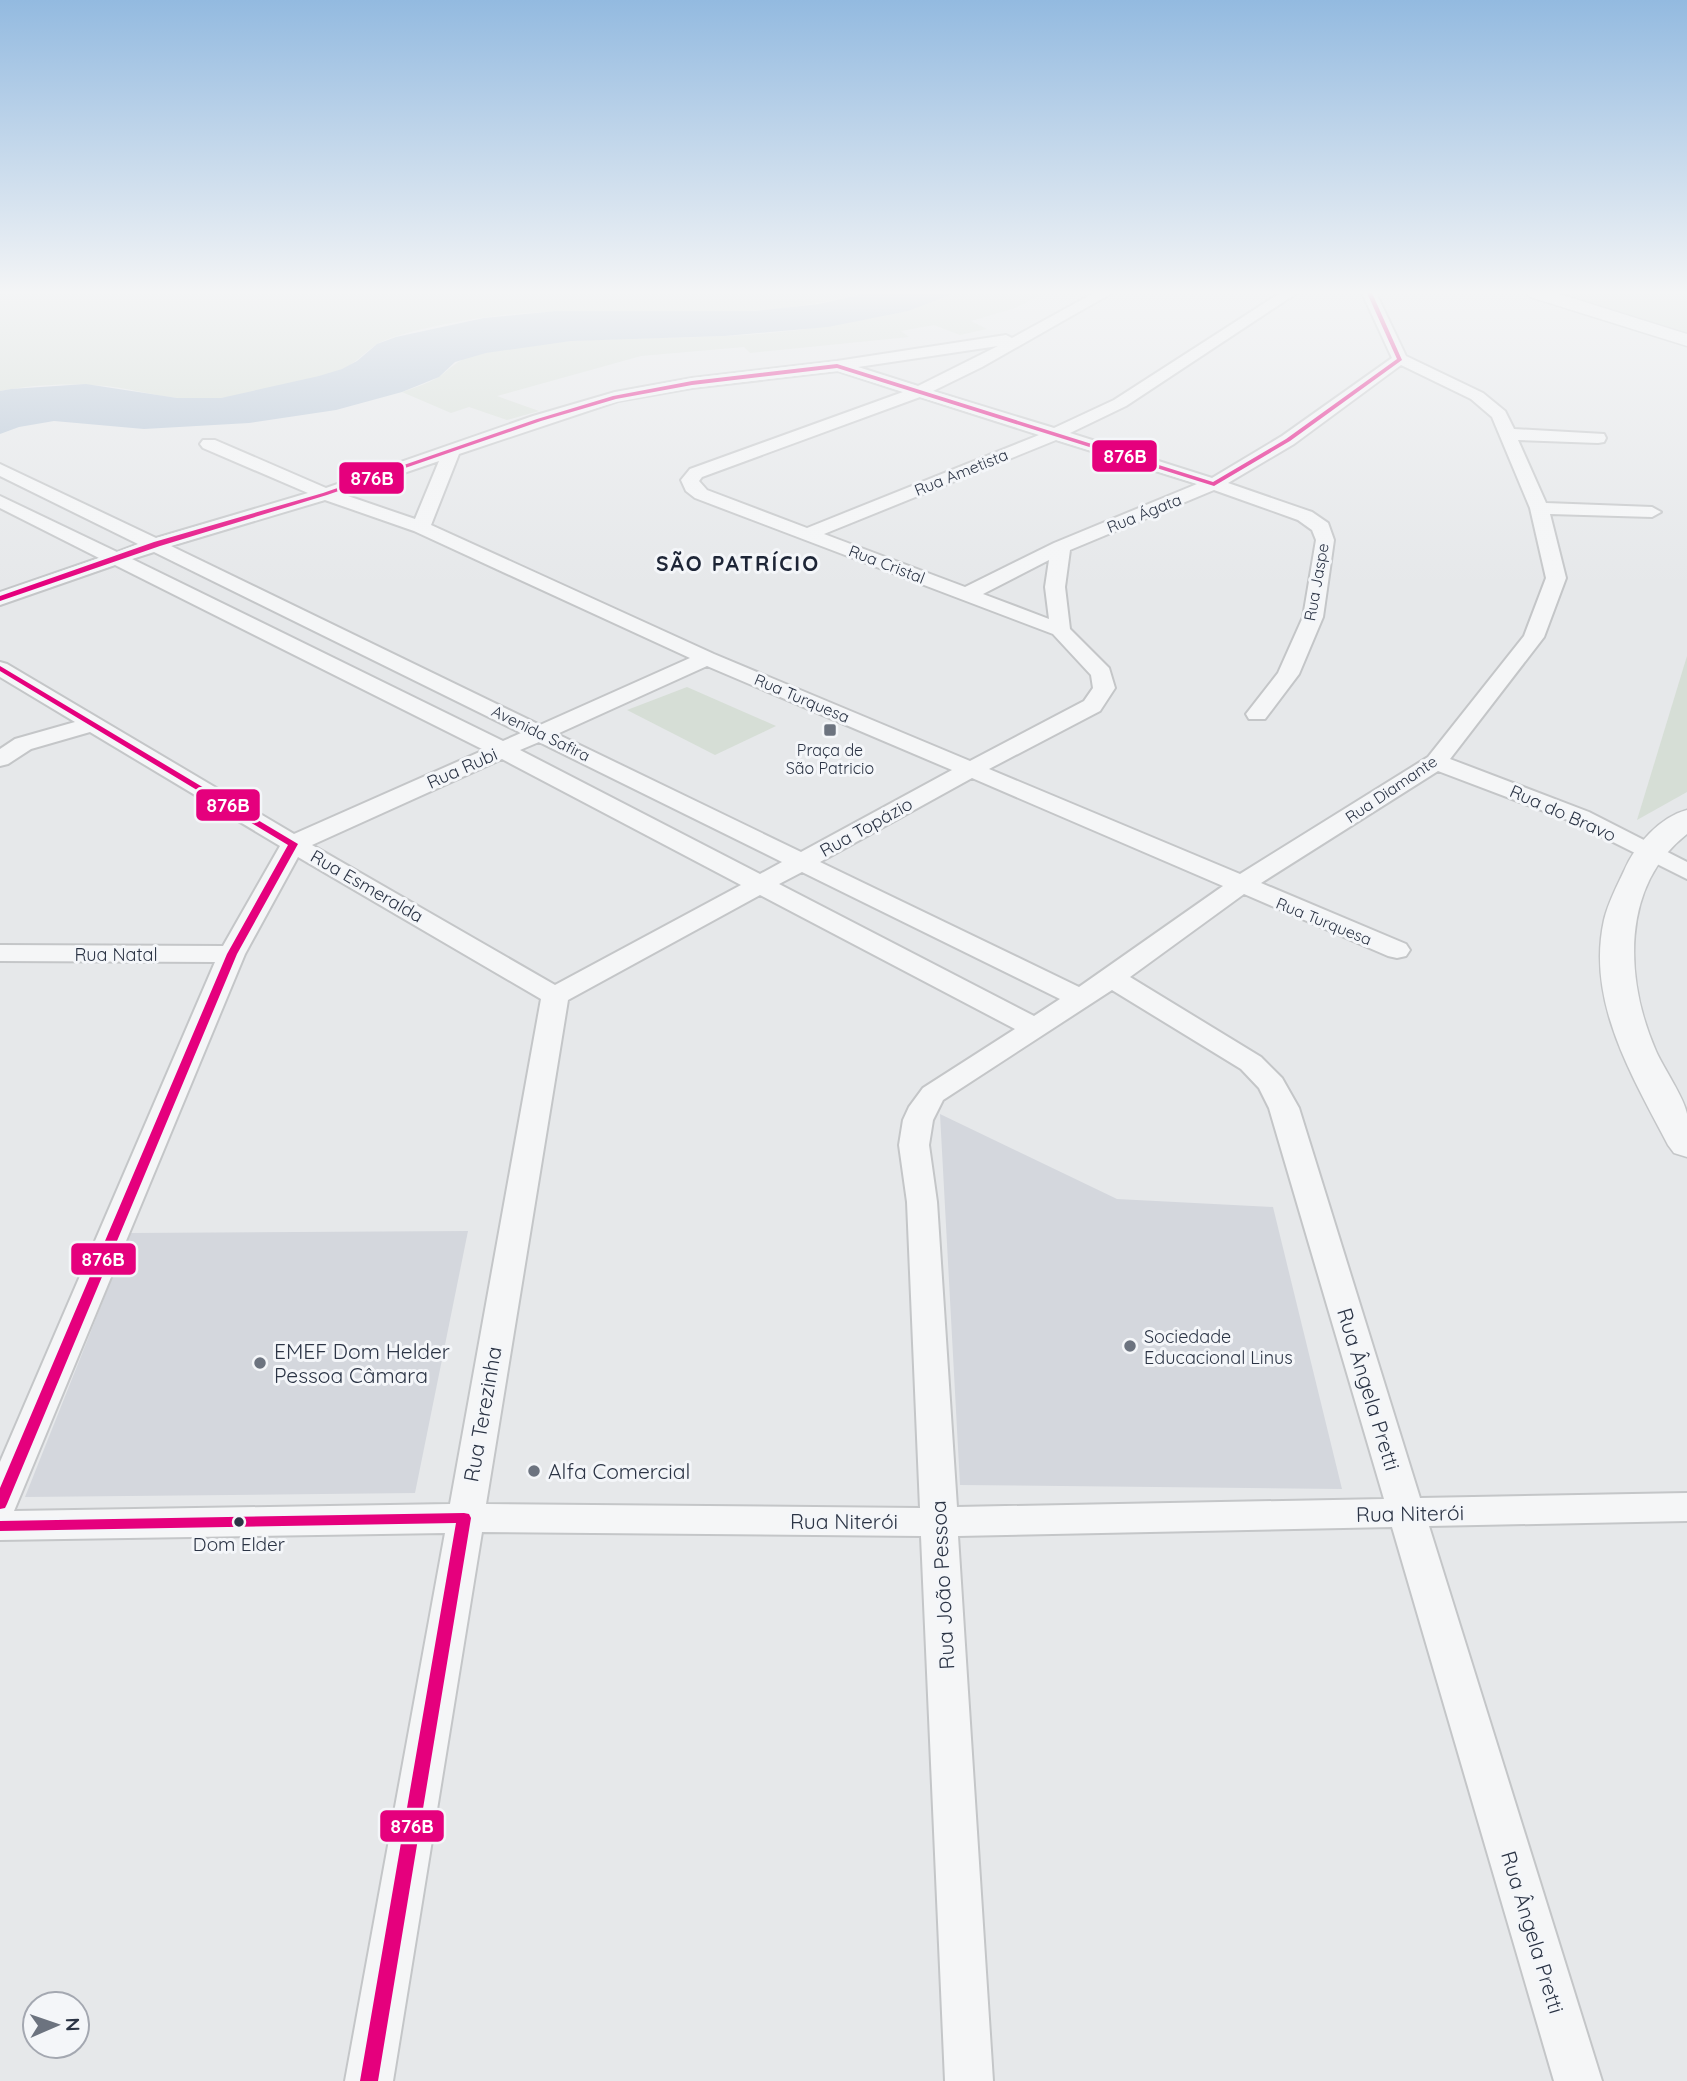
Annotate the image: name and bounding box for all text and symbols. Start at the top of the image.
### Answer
line badge: 876B [1091,439,1158,473]
street label: Rua Ametista [911,444,1011,500]
text: 876B [1103,444,1147,468]
line badge: 876B [338,461,405,495]
text: 876B [350,466,394,490]
street label: Rua Ágata [1104,489,1184,537]
street label: Rua Cristal [846,540,928,588]
street label: Rua Jaspe [1299,541,1333,623]
district label: SÃO PATRÍCIO [656,550,820,576]
street label: Rua Turquesa [751,669,853,727]
street label: Avenida Safira [488,700,594,766]
marker: Praça de São Patricio [822,722,838,738]
place label: Praça de São Patricio [786,740,874,778]
street label: Rua Rubi [423,742,501,794]
street label: Rua Diamante [1341,751,1441,827]
street label: Rua do Bravo [1506,779,1620,847]
line badge: 876B [195,788,261,822]
street label: Rua Topázio [816,792,916,862]
text: 876B [206,793,250,817]
street label: Rua Esmeralda [306,844,428,928]
street label: Rua Turquesa [1273,893,1375,949]
street label: Rua Natal [74,943,158,966]
line badge: 876B [70,1242,137,1276]
text: 876B [81,1247,125,1271]
street label: Rua Ângela Pretti [1332,1305,1406,1473]
place label: Sociedade Educacional Linus [1144,1325,1293,1369]
place label: EMEF Dom Helder Pessoa Câmara [274,1338,450,1388]
marker: Sociedade Educacional Linus [1122,1338,1138,1354]
street label: Rua Terezinha [457,1344,507,1484]
marker: EMEF Dom Helder Pessoa Câmara [252,1355,268,1371]
place label: Alfa Comercial [548,1458,690,1484]
marker: Alfa Comercial [526,1463,542,1479]
street label: Rua Niterói [1356,1499,1464,1527]
street label: Rua João Pessoa [925,1500,959,1670]
street label: Rua Niterói [790,1508,898,1534]
marker: Dom Elder [232,1515,246,1529]
place label: Dom Elder [193,1532,286,1556]
line badge: 876B [379,1809,445,1843]
text: 876B [390,1814,434,1838]
street label: Rua Ângela Pretti [1496,1848,1570,2016]
north arrow [21,1990,91,2060]
text: N [61,2017,85,2032]

